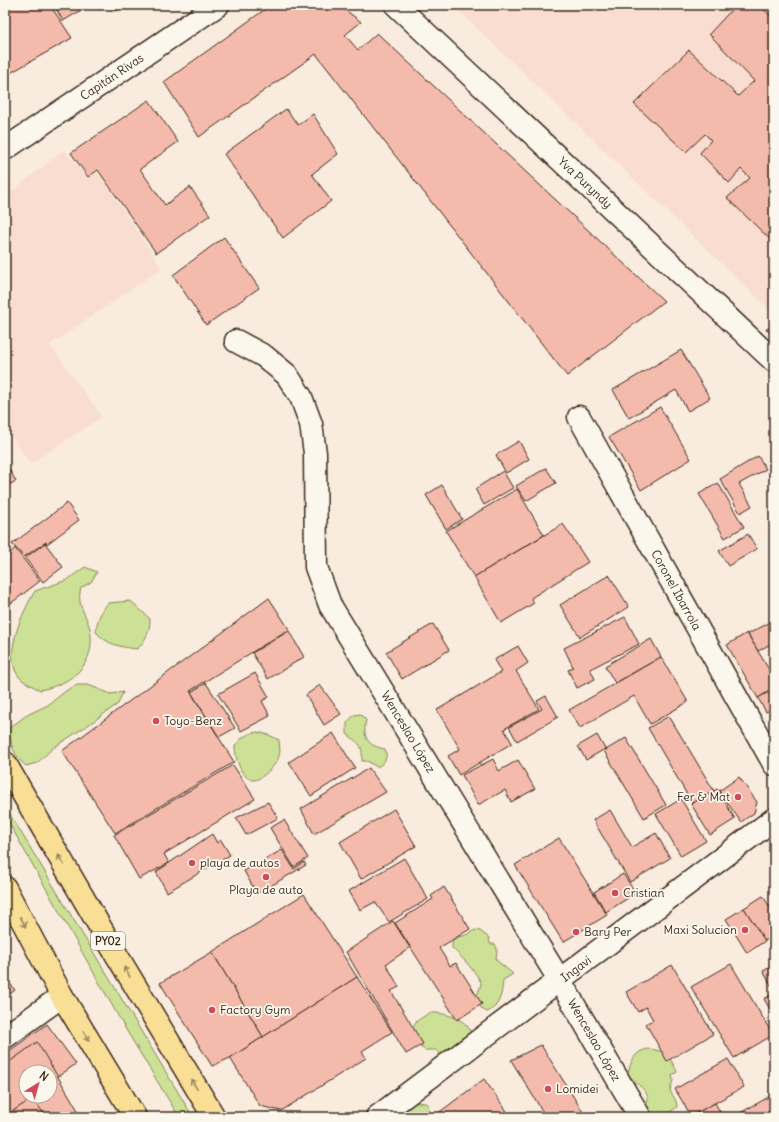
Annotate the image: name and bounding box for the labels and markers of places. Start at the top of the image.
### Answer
place label: Toyo-Benz [164,713,222,728]
marker: Toyo-Benz [151,716,161,726]
place label: Fer & Mat [677,789,730,804]
marker: Fer & Mat [733,792,743,802]
place label: playa de autos [200,855,279,870]
marker: playa de autos [187,858,197,868]
marker: Playa de auto [261,872,271,882]
place label: Playa de auto [229,882,303,897]
place label: Cristian [623,885,664,900]
marker: Cristian [610,888,620,898]
place label: Maxi Solucion [664,922,737,937]
place label: Bary Per [584,924,632,939]
marker: Maxi Solucion [740,925,750,935]
marker: Bary Per [571,927,581,937]
place label: Factory Gym [220,1002,291,1017]
marker: Factory Gym [207,1005,217,1015]
place label: Lomidei [556,1081,599,1096]
marker: Lomidei [543,1084,553,1094]

